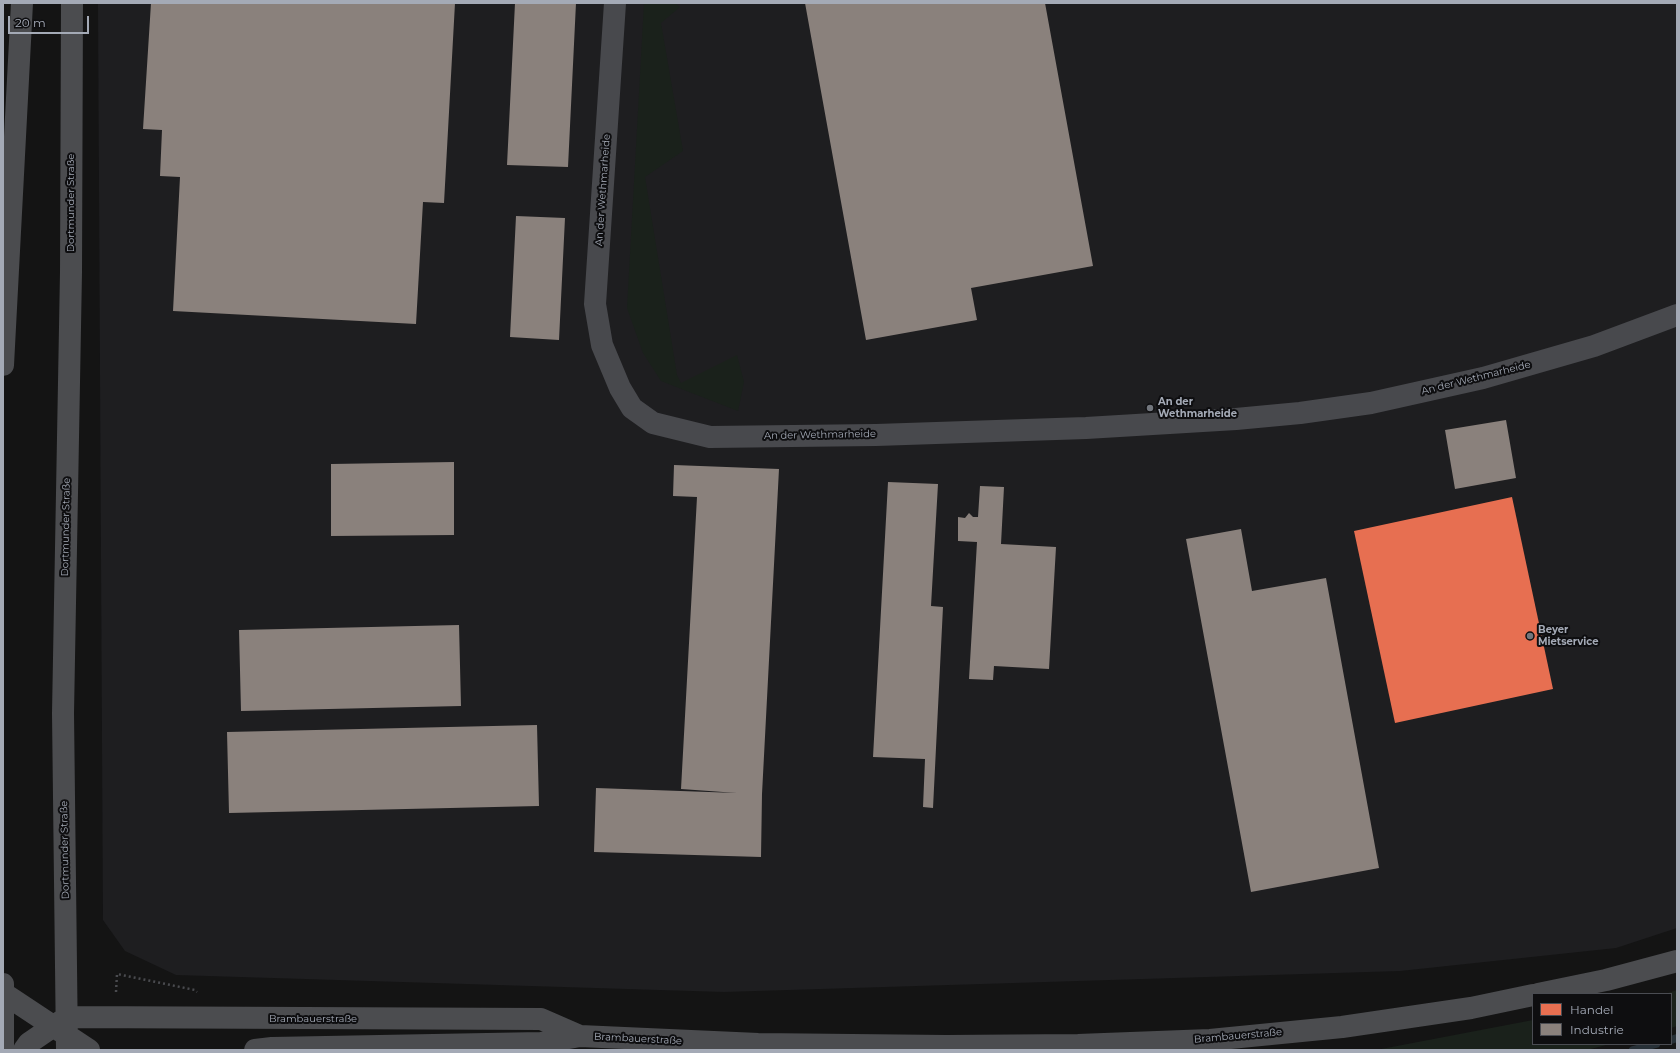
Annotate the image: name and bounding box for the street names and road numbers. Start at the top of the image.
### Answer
street label: An der Wethmarheide [593,134,613,246]
street label: Dortmunder Straße [65,154,77,252]
street label: An der Wethmarheide [1420,359,1532,397]
street label: An der Wethmarheide [764,428,876,442]
street label: Dortmunder Straße [59,478,73,576]
street label: Dortmunder Straße [58,801,72,899]
street label: Brambauerstraße [269,1013,357,1025]
street label: Brambauerstraße [1194,1026,1282,1046]
street label: Brambauerstraße [594,1031,682,1047]

